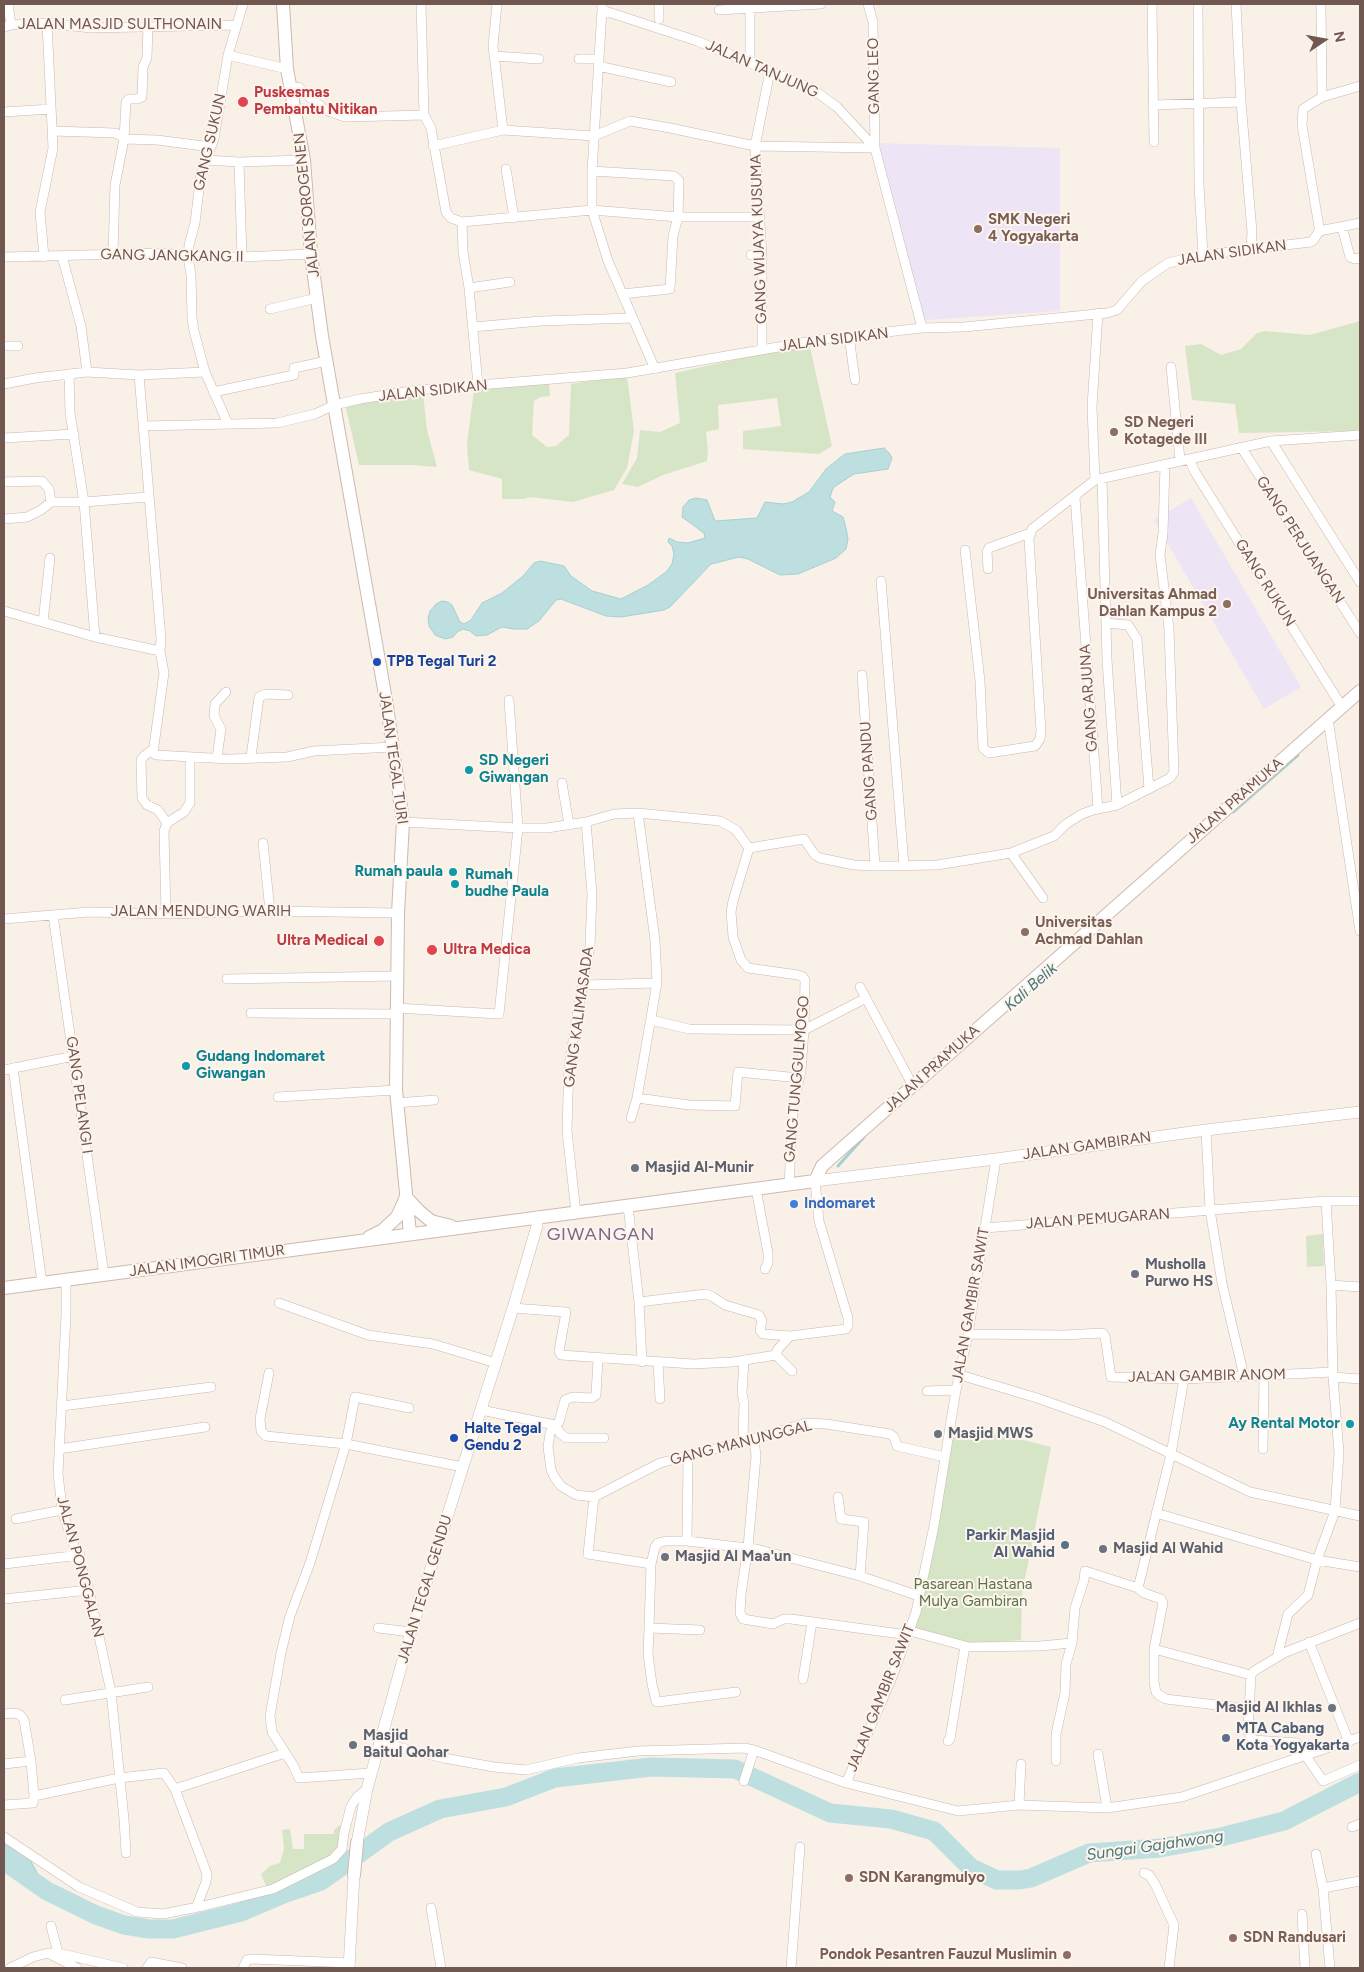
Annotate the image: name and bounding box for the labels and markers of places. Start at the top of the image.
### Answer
place label: Puskesmas Pembantu Nitikan [254,84,378,119]
marker: Puskesmas Pembantu Nitikan [236,95,250,109]
place label: SMK Negeri 4 Yogyakarta [988,211,1079,246]
marker: SMK Negeri 4 Yogyakarta [972,223,984,235]
place label: SD Negeri Kotagede III [1124,414,1207,449]
marker: SD Negeri Kotagede III [1108,426,1120,438]
place label: Universitas Ahmad Dahlan Kampus 2 [1087,586,1217,621]
marker: Universitas Ahmad Dahlan Kampus 2 [1221,598,1233,610]
place label: TPB Tegal Turi 2 [387,653,496,671]
marker: TPB Tegal Turi 2 [371,656,383,668]
place label: SD Negeri Giwangan [479,752,549,787]
marker: SD Negeri Giwangan [463,764,475,776]
place label: Rumah paula [354,863,443,881]
marker: Rumah paula [447,866,459,878]
place label: Rumah budhe Paula [465,866,549,901]
marker: Rumah budhe Paula [449,878,461,890]
place label: Universitas Achmad Dahlan [1035,914,1143,949]
marker: Universitas Achmad Dahlan [1019,926,1031,938]
place label: Ultra Medical [277,932,368,950]
marker: Ultra Medical [372,934,386,948]
place label: Ultra Medica [443,941,531,959]
marker: Ultra Medica [425,943,439,957]
place label: Gudang Indomaret Giwangan [196,1048,325,1083]
marker: Gudang Indomaret Giwangan [180,1060,192,1072]
place label: Masjid Al-Munir [645,1159,754,1177]
marker: Masjid Al-Munir [629,1162,641,1174]
place label: Indomaret [804,1195,876,1213]
marker: Indomaret [788,1198,800,1210]
place label: Musholla Purwo HS [1145,1256,1213,1291]
marker: Musholla Purwo HS [1129,1268,1141,1280]
place label: Ay Rental Motor [1228,1415,1340,1433]
marker: Ay Rental Motor [1344,1418,1356,1430]
place label: Halte Tegal Gendu 2 [464,1420,541,1455]
place label: Masjid MWS [948,1425,1033,1443]
marker: Masjid MWS [932,1428,944,1440]
marker: Halte Tegal Gendu 2 [448,1432,460,1444]
place label: Parkir Masjid Al Wahid [966,1527,1055,1562]
marker: Parkir Masjid Al Wahid [1059,1539,1071,1551]
place label: Masjid Al Wahid [1113,1540,1223,1558]
marker: Masjid Al Wahid [1097,1543,1109,1555]
place label: Masjid Al Maa'un [675,1548,791,1566]
marker: Masjid Al Maa'un [659,1551,671,1563]
place label: Masjid Al Ikhlas [1216,1699,1322,1717]
marker: Masjid Al Ikhlas [1326,1702,1338,1714]
place label: MTA Cabang Kota Yogyakarta [1236,1720,1350,1755]
place label: Masjid Baitul Qohar [363,1727,449,1762]
marker: MTA Cabang Kota Yogyakarta [1220,1732,1232,1744]
marker: Masjid Baitul Qohar [347,1739,359,1751]
place label: SDN Karangmulyo [859,1869,985,1887]
marker: SDN Karangmulyo [843,1872,855,1884]
place label: SDN Randusari [1243,1929,1346,1947]
marker: SDN Randusari [1227,1932,1239,1944]
place label: Pondok Pesantren Fauzul Muslimin [820,1946,1057,1964]
marker: Pondok Pesantren Fauzul Muslimin [1061,1949,1073,1961]

